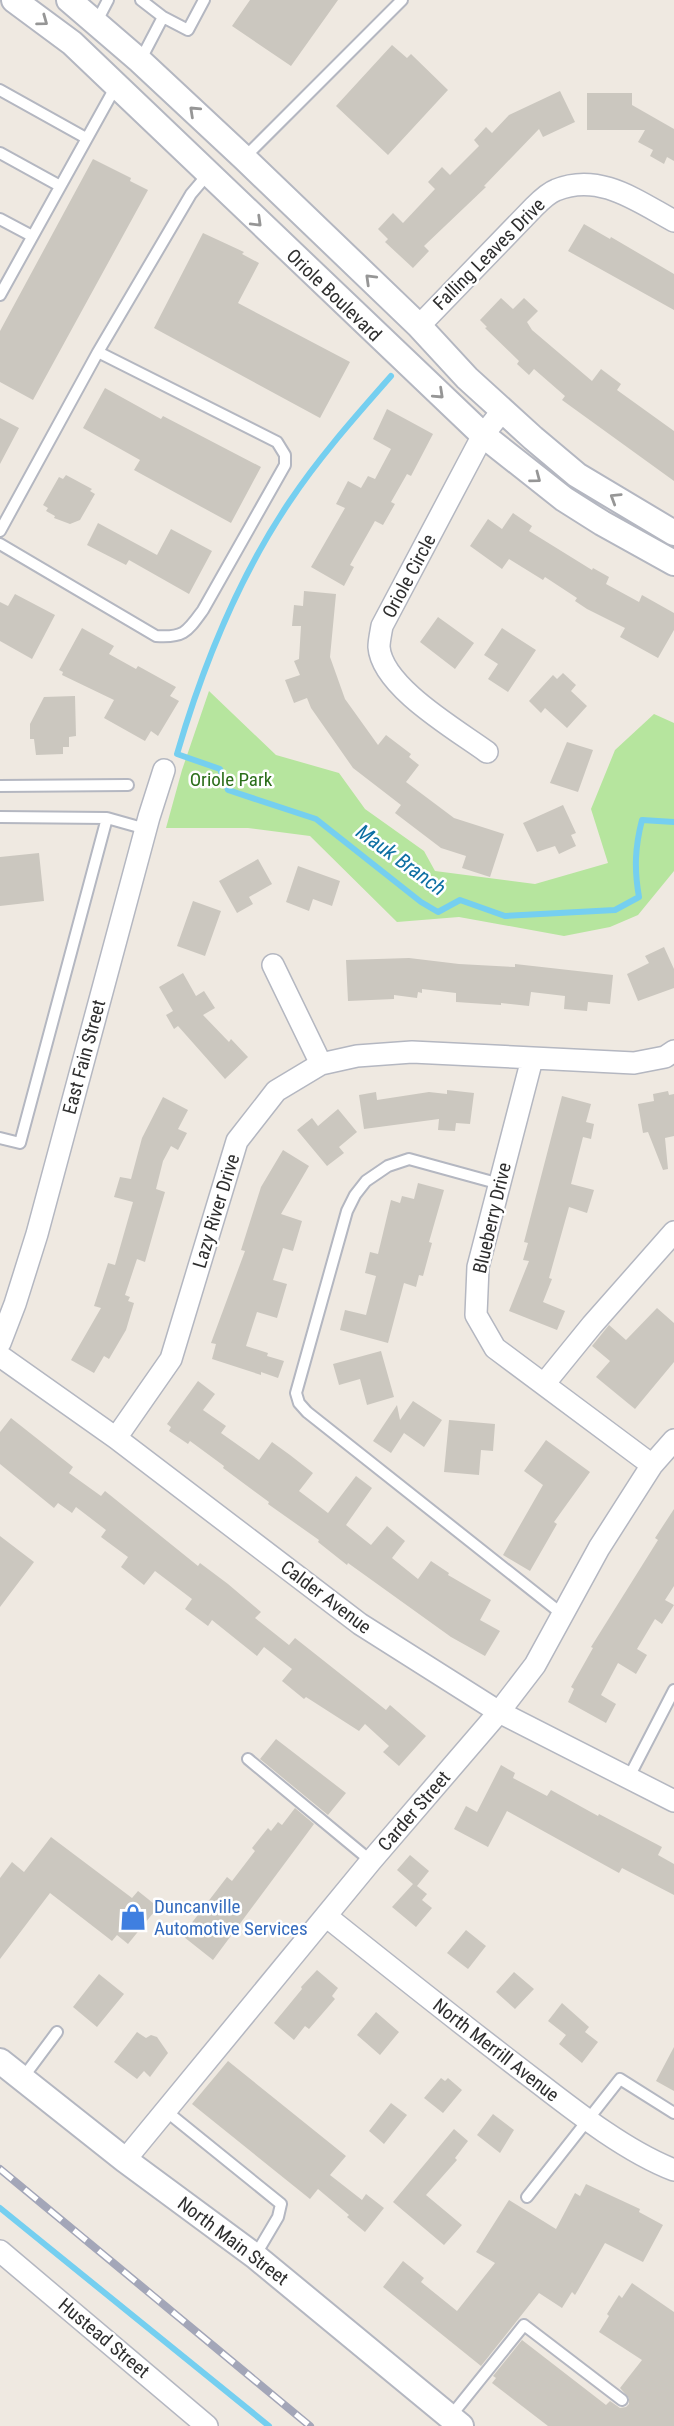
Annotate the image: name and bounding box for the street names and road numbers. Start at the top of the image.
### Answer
street label: Falling Leaves Drive [428,193,550,315]
street label: Oriole Boulevard [282,244,386,346]
street label: Oriole Circle [377,530,441,622]
street label: East Fain Street [58,997,110,1117]
street label: Lazy River Drive [188,1151,244,1271]
street label: Blueberry Drive [468,1160,516,1276]
street label: Calder Avenue [276,1555,376,1639]
street label: Carder Street [373,1766,455,1856]
street label: North Merrill Avenue [428,1994,564,2106]
street label: North Main Street [173,2192,293,2290]
street label: Hustead Street [54,2293,154,2383]

